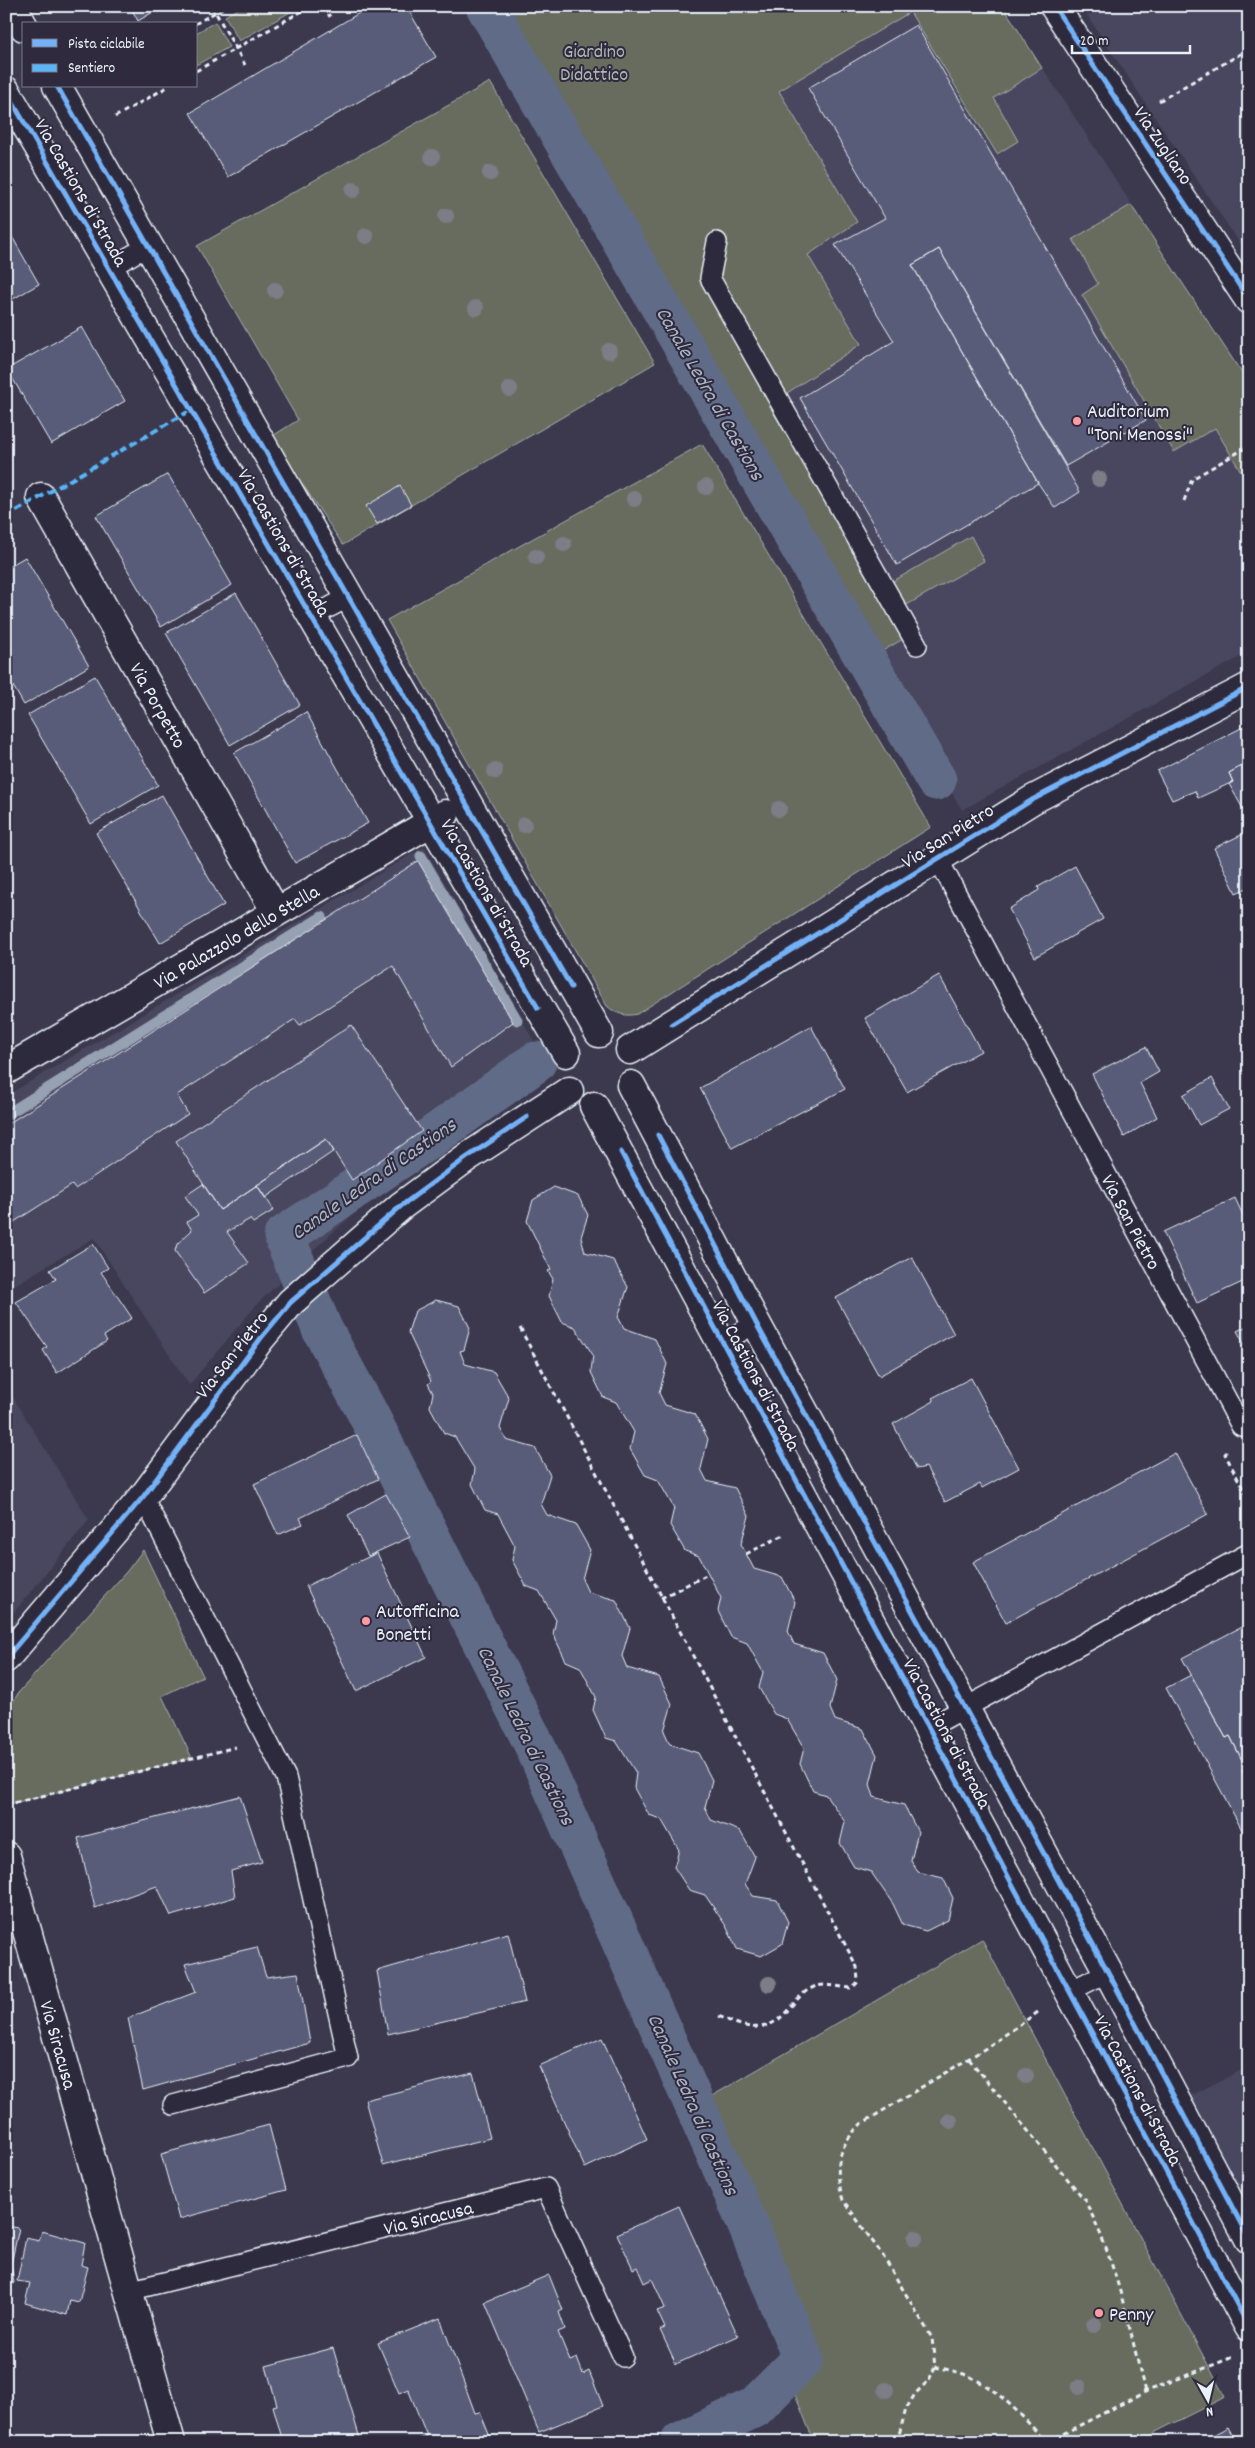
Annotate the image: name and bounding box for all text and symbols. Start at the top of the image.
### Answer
legend [22,22,198,88]
scale bar [1072,22,1190,54]
text: 20 m [1080,31,1108,53]
text: Pista ciclabile [68,34,145,56]
park label: Giardino Didattico [560,39,628,90]
text: Sentiero [68,58,116,80]
street label: Via Zugliano [1125,102,1198,192]
street label: Via Castions di Strada [26,114,133,273]
water label: Canale Ledra di Castions [646,302,771,488]
place label: Auditorium "Toni Menossi" [1087,399,1193,450]
marker: Auditorium "Toni Menossi" [1071,415,1083,427]
street label: Via Castions di Strada [229,464,336,623]
street label: Via Porpetto [121,658,192,755]
street label: Via San Pietro [897,798,1000,877]
street label: Via Castions di Strada [432,814,539,973]
street label: Via Palazzolo dello Stella [149,879,326,998]
water label: Canale Ledra di Castions [286,1111,465,1249]
street label: Via San Pietro [1092,1170,1166,1276]
street label: Via Castions di Strada [703,1296,806,1457]
street label: Via San Pietro [190,1306,277,1406]
place label: Autofficina Bonetti [376,1599,459,1650]
marker: Autofficina Bonetti [360,1615,372,1627]
water label: Canale Ledra di Castions [468,1642,581,1832]
street label: Via Castions di Strada [894,1654,997,1815]
street label: Via Siracusa [30,1998,82,2094]
water label: Canale Ledra di Castions [638,2010,745,2202]
street label: Via Castions di Strada [1085,2011,1188,2172]
street label: Via Siracusa [381,2195,477,2244]
place label: Penny [1109,2302,1154,2330]
marker: Penny [1093,2307,1105,2319]
north arrow [1182,2376,1232,2426]
text: N [1205,2401,1214,2421]

